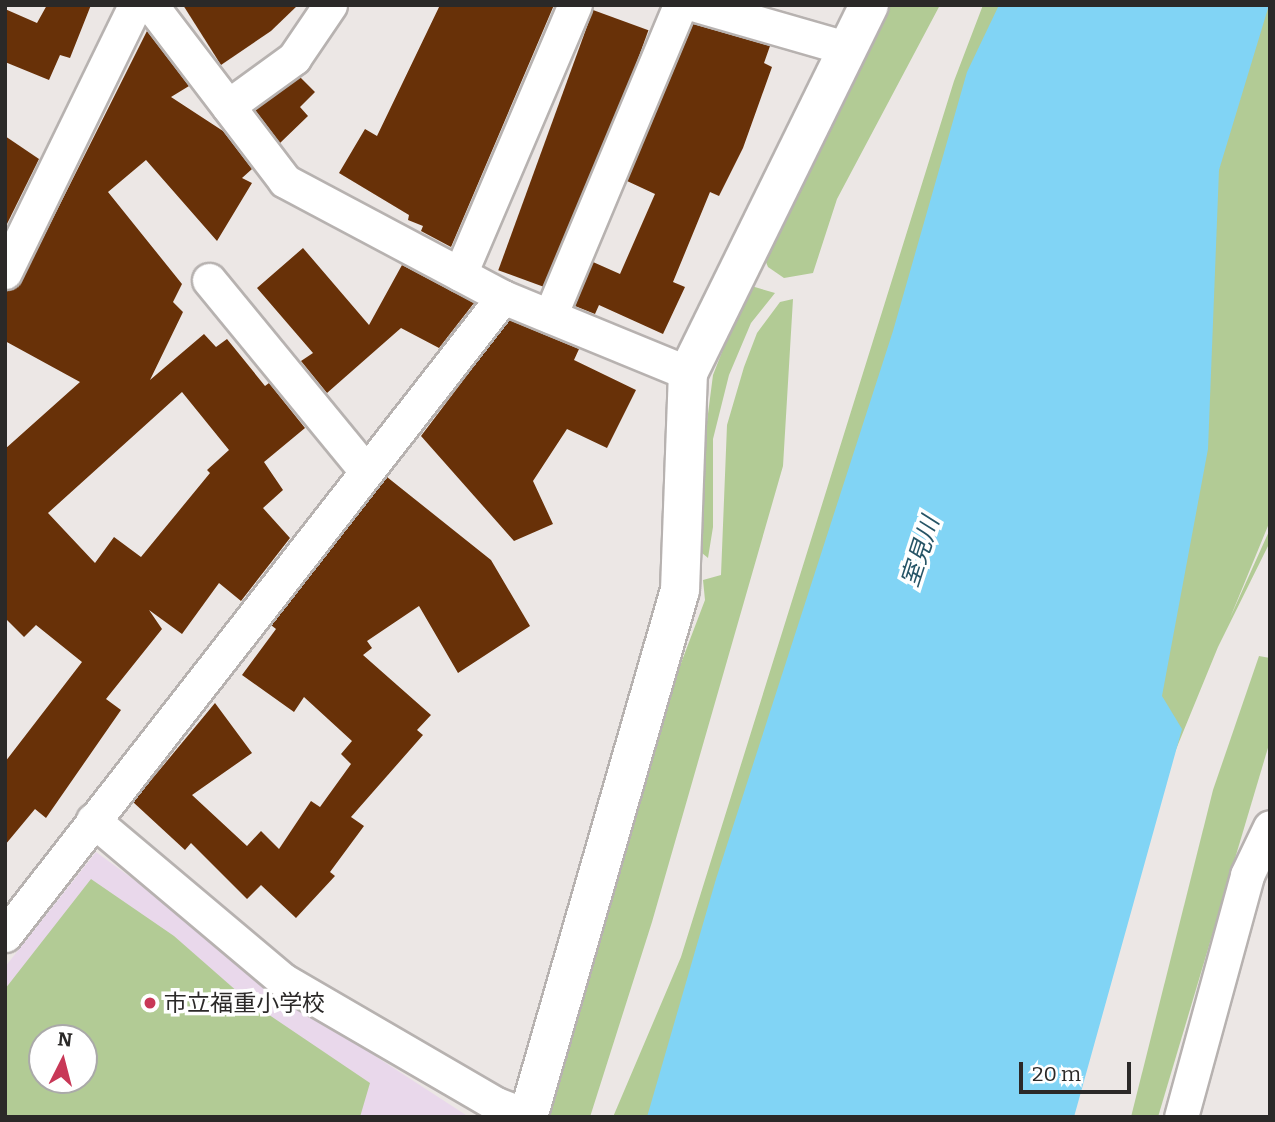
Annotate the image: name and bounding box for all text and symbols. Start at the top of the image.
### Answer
water label: 室見川 [896,513,946,591]
place label: 市立福重小学校 [164,989,325,1017]
marker: 市立福重小学校 [142,995,158,1011]
north arrow [28,1024,98,1094]
text: N [57,1027,74,1052]
scale bar [1023,1048,1135,1092]
text: 20 m [1032,1061,1081,1087]

